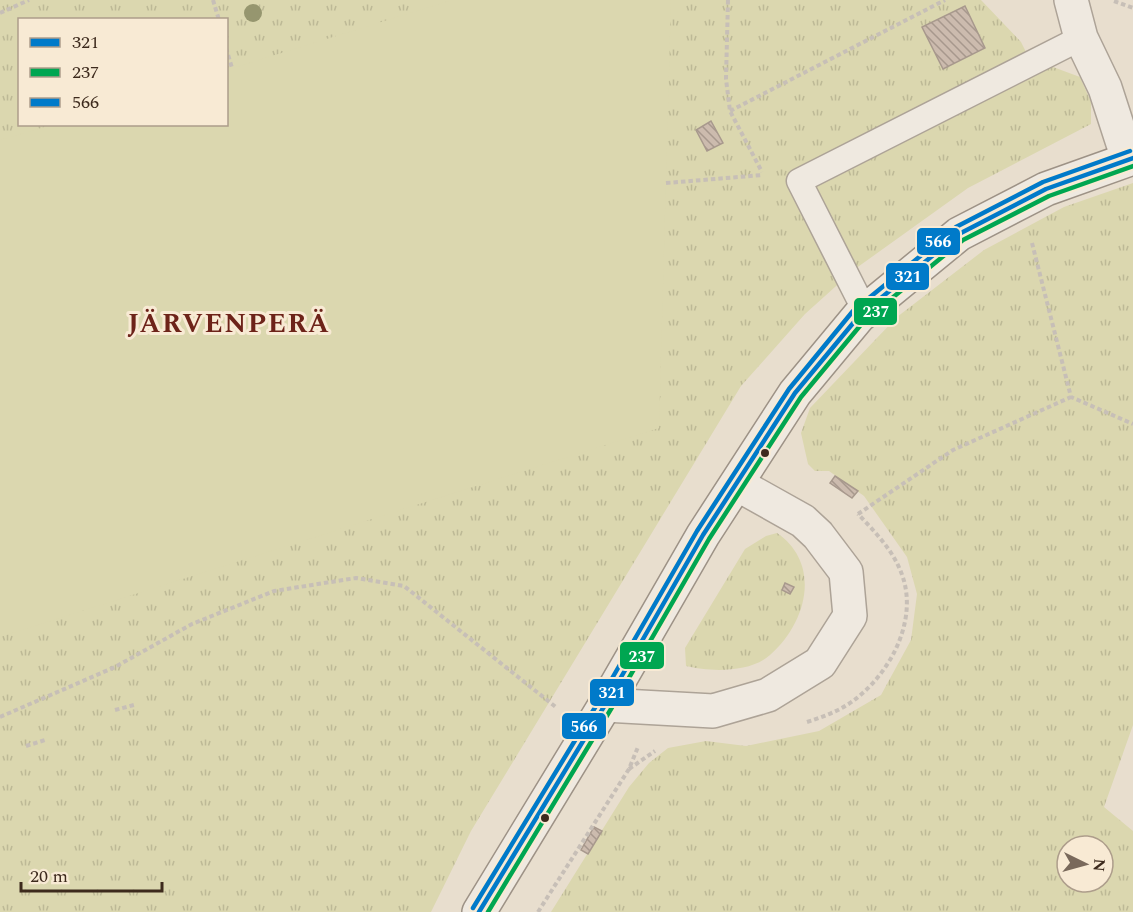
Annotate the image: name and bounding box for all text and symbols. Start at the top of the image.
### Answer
legend [18,18,228,126]
text: 321 [72,29,99,56]
text: 237 [72,59,99,86]
text: 566 [72,89,99,116]
line badge: 566 [916,227,961,256]
text: 566 [925,230,951,254]
line badge: 321 [885,262,930,291]
text: 321 [895,265,921,289]
line badge: 237 [853,297,898,326]
text: 237 [863,300,889,324]
district label: JÄRVENPERÄ [128,303,330,345]
unlabelled marker [759,447,771,459]
line badge: 237 [619,641,665,670]
text: 237 [629,645,655,669]
line badge: 321 [589,678,635,707]
text: 321 [599,681,625,705]
line badge: 566 [561,712,607,740]
text: 566 [571,715,597,739]
unlabelled marker [539,812,551,824]
north arrow [1055,834,1115,894]
scale bar [21,855,162,893]
text: N [1086,858,1111,873]
text: 20 m [30,863,68,890]

